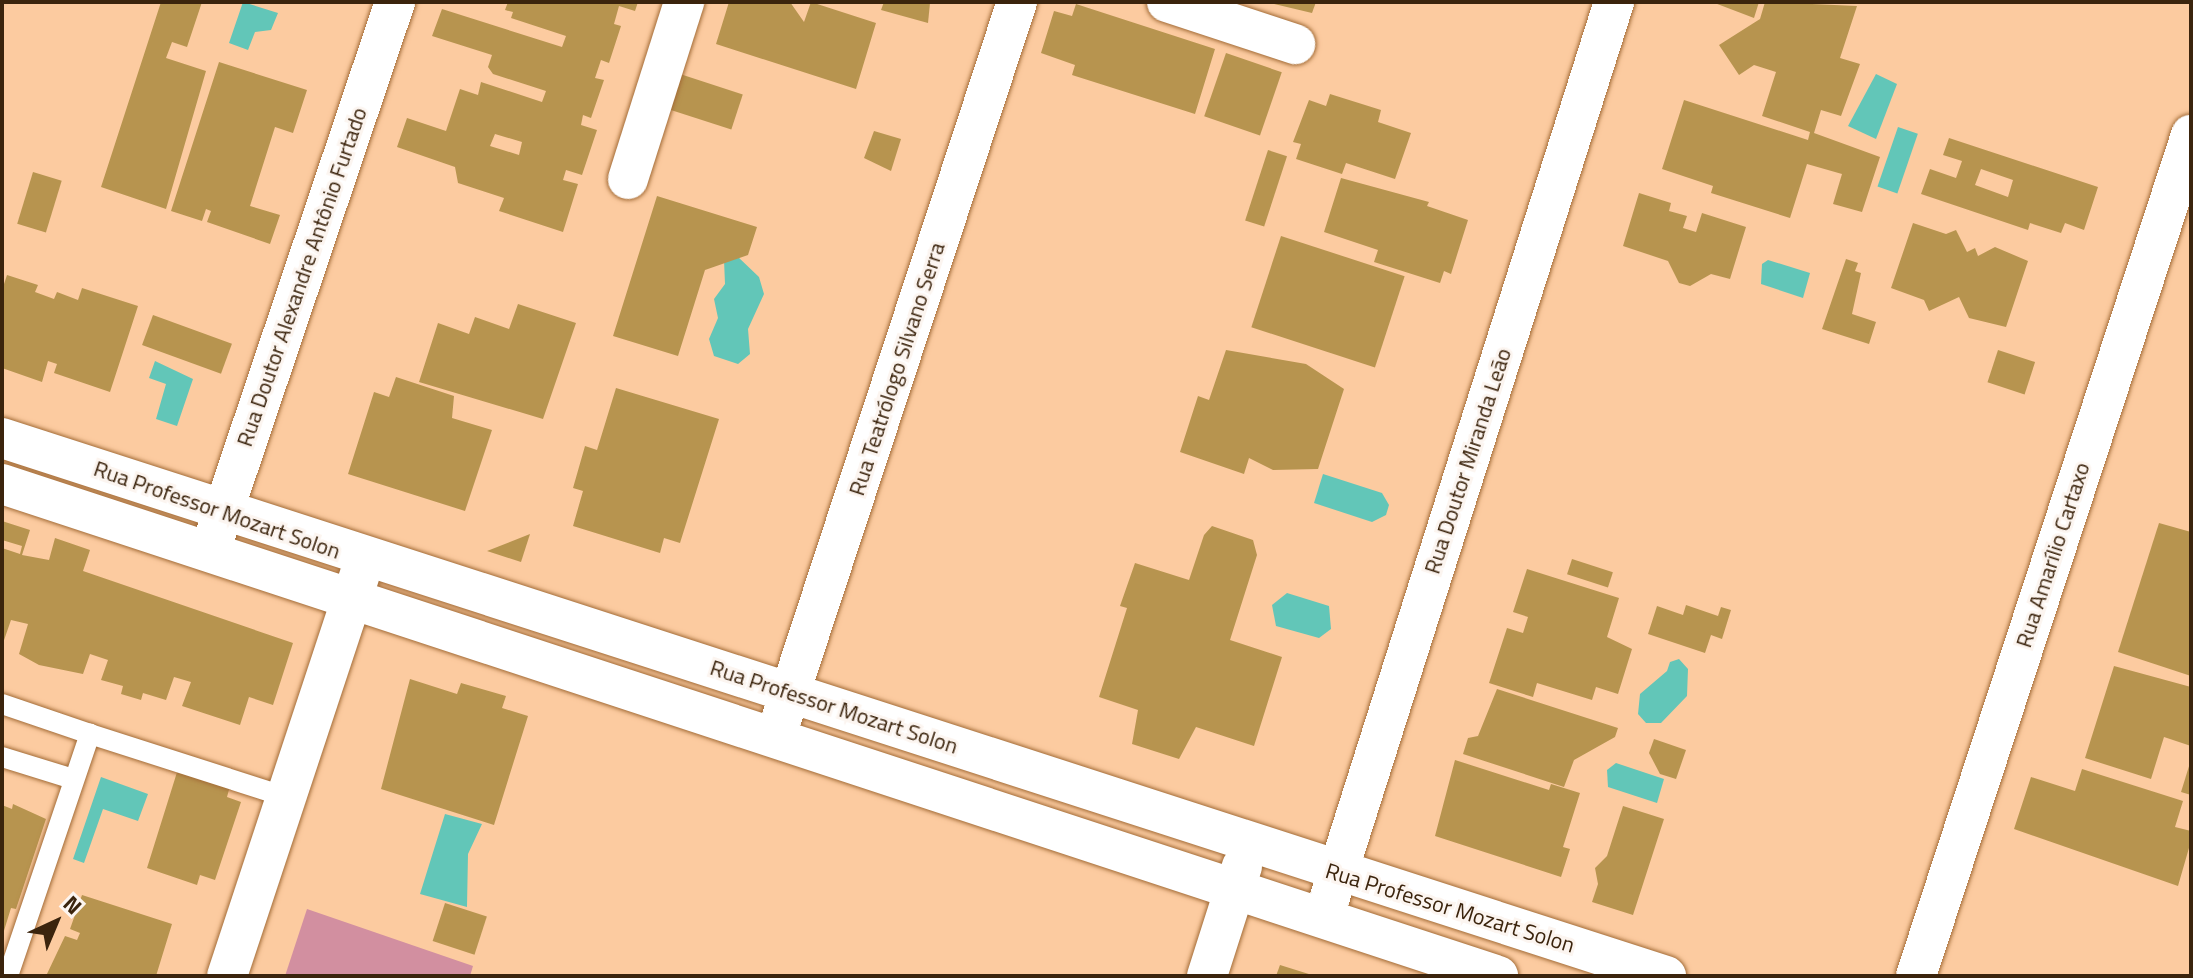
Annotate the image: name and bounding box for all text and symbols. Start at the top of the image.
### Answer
street label: Rua Doutor Alexandre Antônio Furtado [231,104,373,450]
street label: Rua Teatrólogo Silvano Serra [844,239,950,499]
street label: Rua Doutor Miranda Leão [1419,345,1517,577]
street label: Rua Professor Mozart Solon [90,455,344,565]
street label: Rua Amarílio Cartaxo [2011,459,2095,651]
street label: Rua Professor Mozart Solon [707,654,961,760]
street label: Rua Professor Mozart Solon [1322,858,1578,958]
north arrow [16,882,96,962]
text: N [55,887,90,922]

